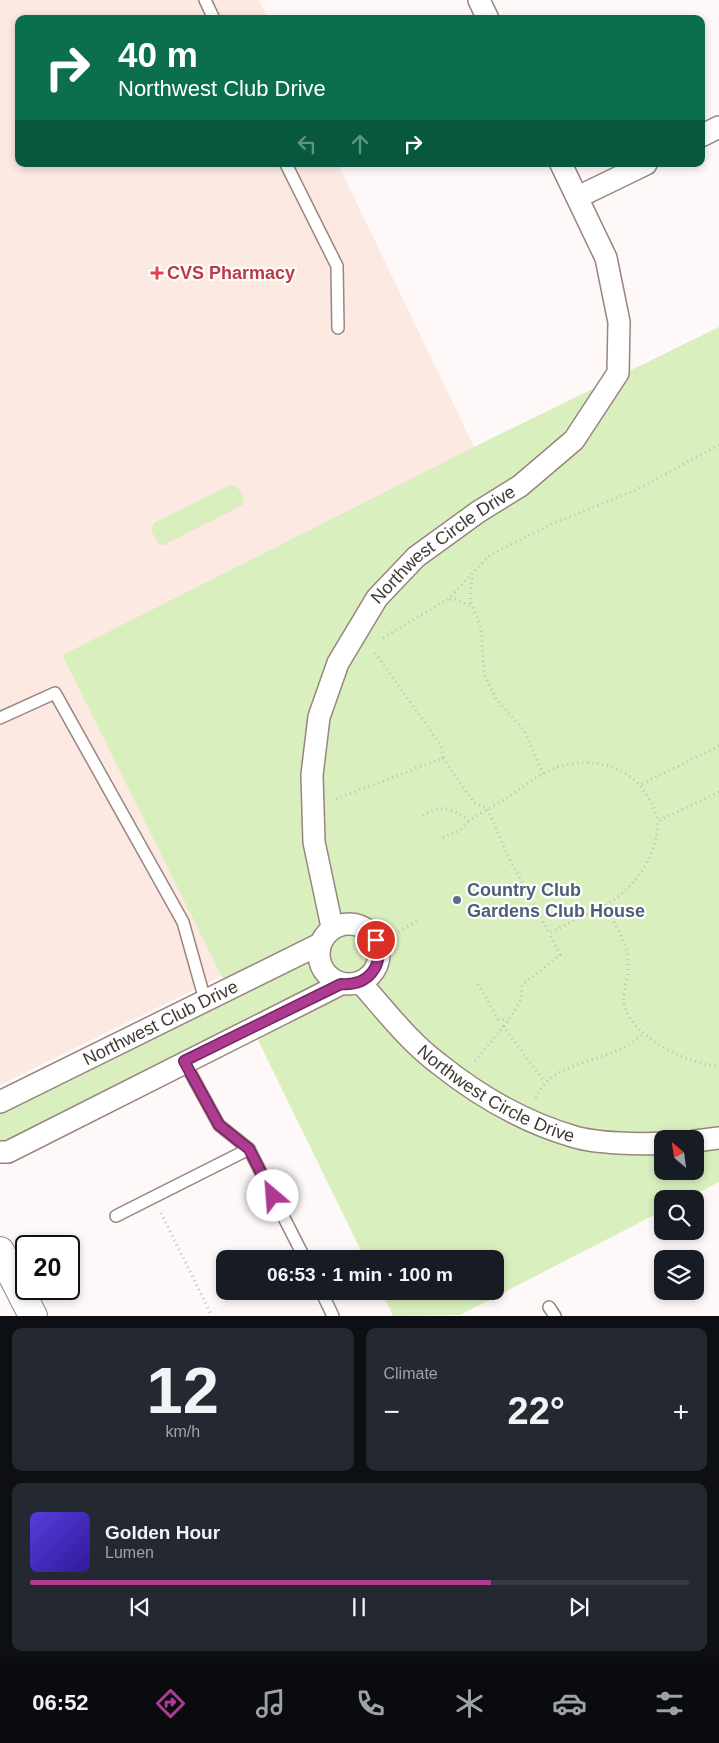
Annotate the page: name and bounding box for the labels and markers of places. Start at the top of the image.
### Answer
place label: CVS Pharmacy [167,263,295,283]
marker: CVS Pharmacy [151,267,163,279]
place label: Country Club Gardens Club House [467,880,645,921]
marker: Country Club Gardens Club House [451,894,463,906]
pin [355,919,397,961]

